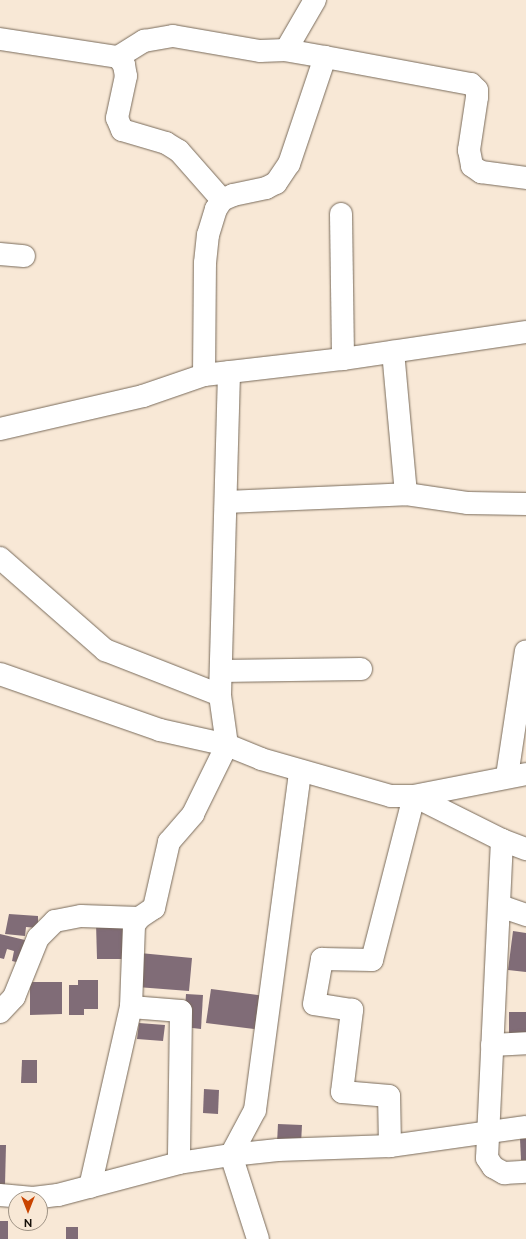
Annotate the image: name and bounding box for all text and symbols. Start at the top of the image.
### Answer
north arrow [8,1191,48,1231]
text: N [24,1216,32,1229]

